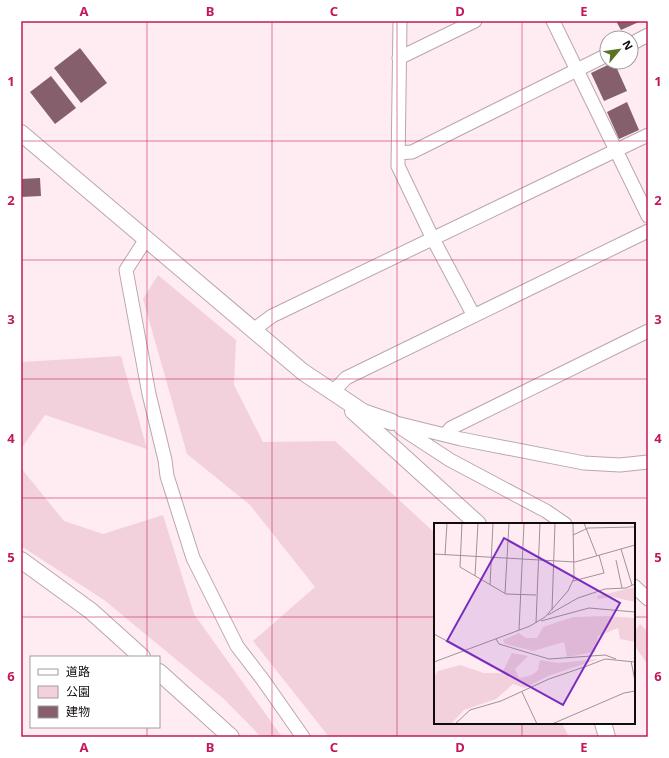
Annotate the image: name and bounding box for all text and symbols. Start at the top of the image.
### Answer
text: A [80,2,89,20]
text: B [206,2,214,20]
text: C [330,2,338,20]
text: D [455,2,465,20]
text: E [580,2,588,20]
north arrow [599,30,639,70]
text: N [619,37,637,52]
text: 1 [7,72,15,90]
text: 1 [654,72,662,90]
text: 2 [7,191,15,209]
text: 2 [654,191,662,209]
text: 3 [7,310,15,328]
text: 3 [654,310,662,328]
text: 4 [7,429,15,447]
text: 4 [654,429,662,447]
inset map [434,523,635,724]
text: 5 [7,548,15,566]
text: 5 [654,548,662,566]
legend [30,656,160,728]
text: 道路 [66,663,90,680]
text: 6 [7,667,15,685]
text: 6 [654,667,662,685]
text: 公園 [66,683,90,700]
text: 建物 [66,703,90,720]
text: A [80,738,89,756]
text: B [206,738,214,756]
text: C [330,738,338,756]
text: D [455,738,465,756]
text: E [580,738,588,756]

